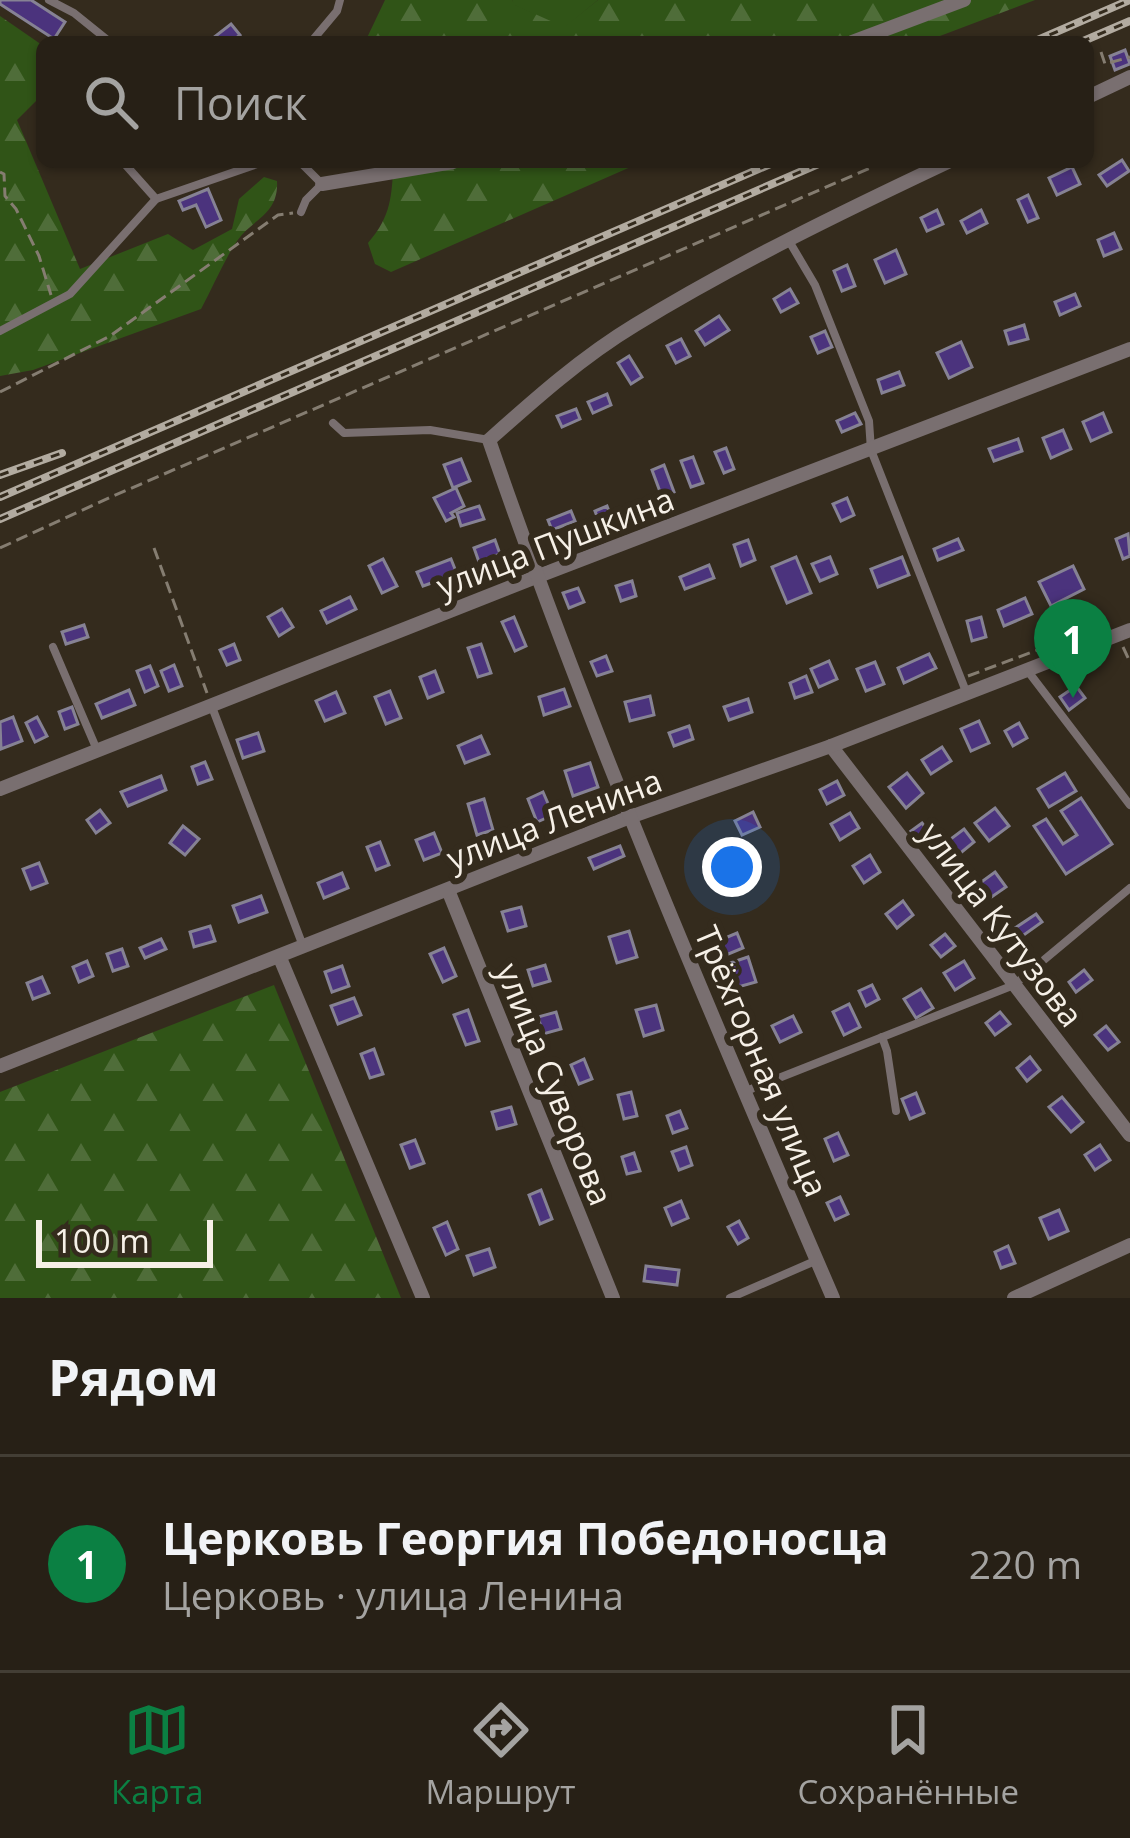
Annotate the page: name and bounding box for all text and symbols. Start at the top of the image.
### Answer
search box [36,36,1094,168]
icon: search [78,69,144,135]
text: Поиск [174,72,307,133]
street label: улица Пушкина [430,476,680,608]
pin: 1 [1034,599,1112,698]
street label: улица Ленина [440,757,668,881]
street label: улица Кутузова [910,812,1094,1036]
your location [702,837,762,897]
street label: Трёхгорная улица [685,919,839,1203]
street label: улица Суворова [486,956,624,1212]
scale bar [36,1214,213,1267]
text: 100 m [54,1218,150,1263]
text: Рядом [48,1341,219,1411]
text: Церковь Георгия Победоносца [162,1507,889,1568]
text: 1 [76,1537,98,1590]
text: 220 m [969,1537,1082,1590]
text: Церковь · улица Ленина [162,1568,624,1621]
tab: Карта [111,1697,204,1814]
tab: Маршрут [426,1697,575,1814]
tab: Сохранённые [797,1697,1019,1814]

